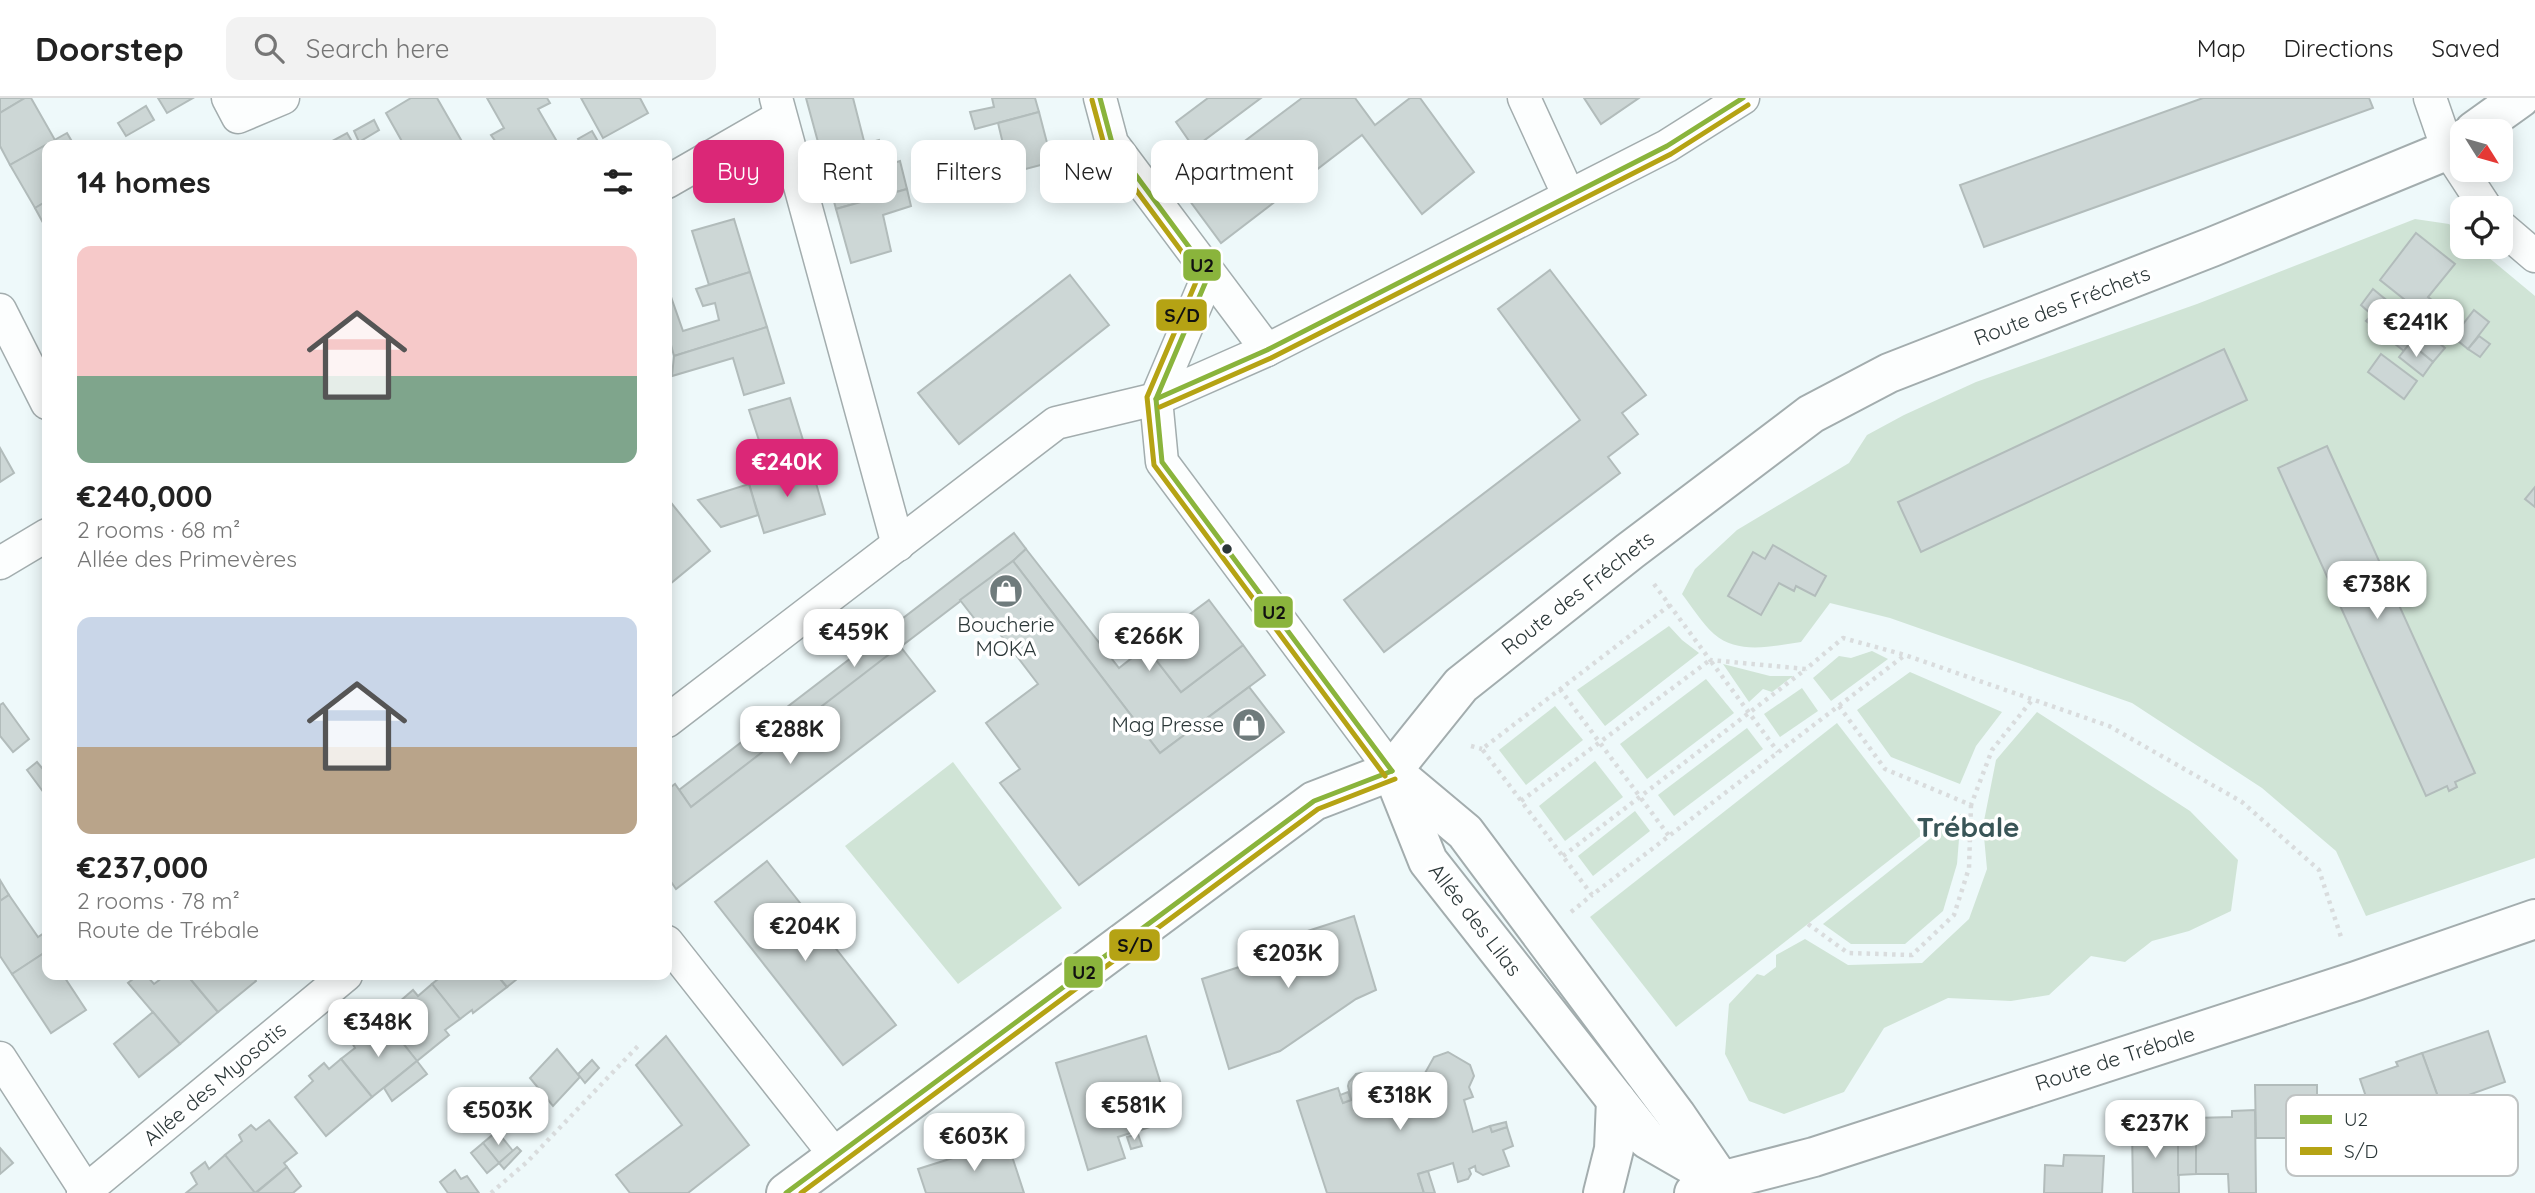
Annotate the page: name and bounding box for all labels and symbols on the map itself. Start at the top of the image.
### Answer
north arrow [2450,119,2513,182]
line badge: U2 [1182,248,1222,282]
text: U2 [1190,253,1214,277]
street label: Route des Fréchets [1970,259,2153,351]
line badge: S/D [1155,298,1208,332]
pin: €241K [2367,300,2465,359]
text: S/D [1164,303,1200,327]
pin: €240K [738,440,836,499]
street label: Route des Fréchets [1496,525,1659,660]
unlabelled marker [1220,542,1234,556]
pin: €738K [2328,561,2426,621]
shop icon: Boucherie MOKA [987,572,1025,610]
line badge: U2 [1253,595,1294,629]
text: U2 [1262,600,1286,624]
pin: €459K [805,610,903,669]
place label: Boucherie MOKA [957,611,1055,661]
pin: €266K [1100,614,1198,673]
pin: €288K [741,706,839,766]
shop icon: Mag Presse [1230,706,1268,744]
place label: Mag Presse [1112,711,1224,737]
district label: Trébale [1917,809,2019,844]
street label: Allée des Lilas [1424,858,1528,981]
pin: €204K [756,904,854,963]
line badge: S/D [1108,928,1161,962]
pin: €203K [1239,930,1337,990]
text: S/D [1117,933,1153,957]
line badge: U2 [1063,955,1104,989]
text: U2 [1072,960,1096,984]
pin: €348K [329,1000,427,1059]
street label: Allée des Myosotis [138,1016,291,1151]
street label: Route de Trébale [2032,1020,2198,1096]
pin: €318K [1351,1072,1449,1132]
pin: €581K [1085,1082,1183,1142]
pin: €503K [449,1088,547,1147]
legend [2286,1095,2518,1176]
pin: €237K [2106,1100,2204,1160]
text: U2 [2344,1107,2368,1131]
pin: €603K [925,1114,1023,1173]
text: S/D [2344,1139,2378,1163]

